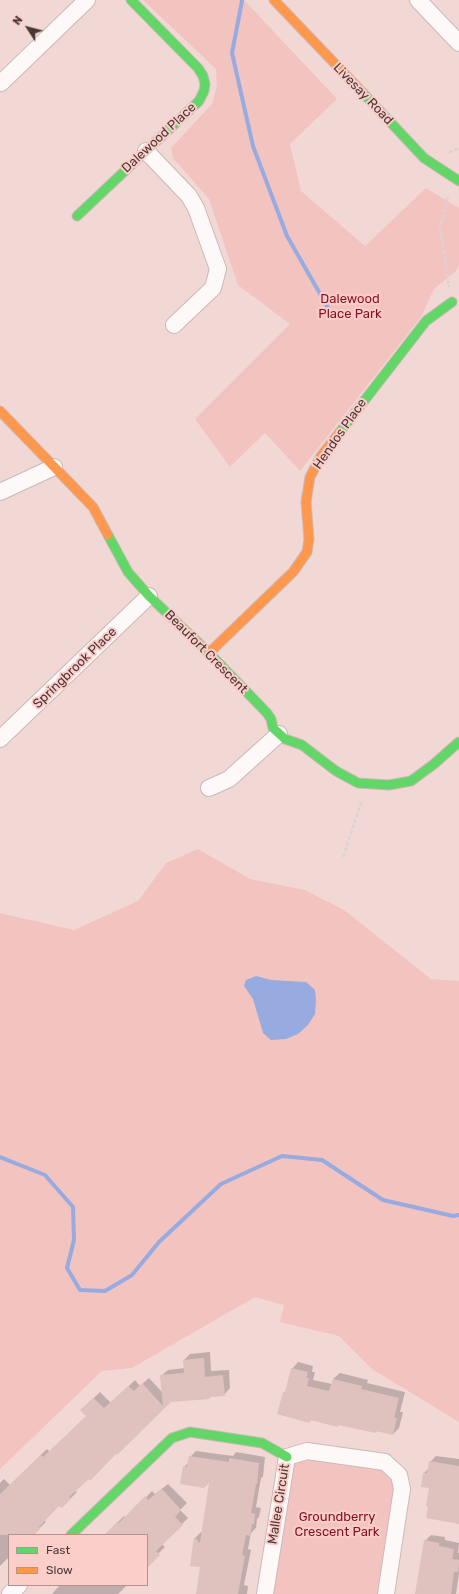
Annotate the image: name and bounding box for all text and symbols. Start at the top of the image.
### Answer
north arrow [8,8,48,48]
text: N [10,14,25,28]
street label: Livesay Road [330,60,396,128]
street label: Dalewood Place [119,100,199,176]
park label: Dalewood Place Park [318,291,382,322]
street label: Hendos Place [310,396,370,472]
street label: Beaufort Crescent [161,607,251,697]
street label: Springbrook Place [30,624,120,712]
street label: Mallee Circuit [265,1463,293,1545]
park label: Groundberry Crescent Park [295,1509,379,1540]
legend [8,1534,148,1586]
text: Fast [46,1543,70,1557]
text: Slow [46,1563,73,1577]

